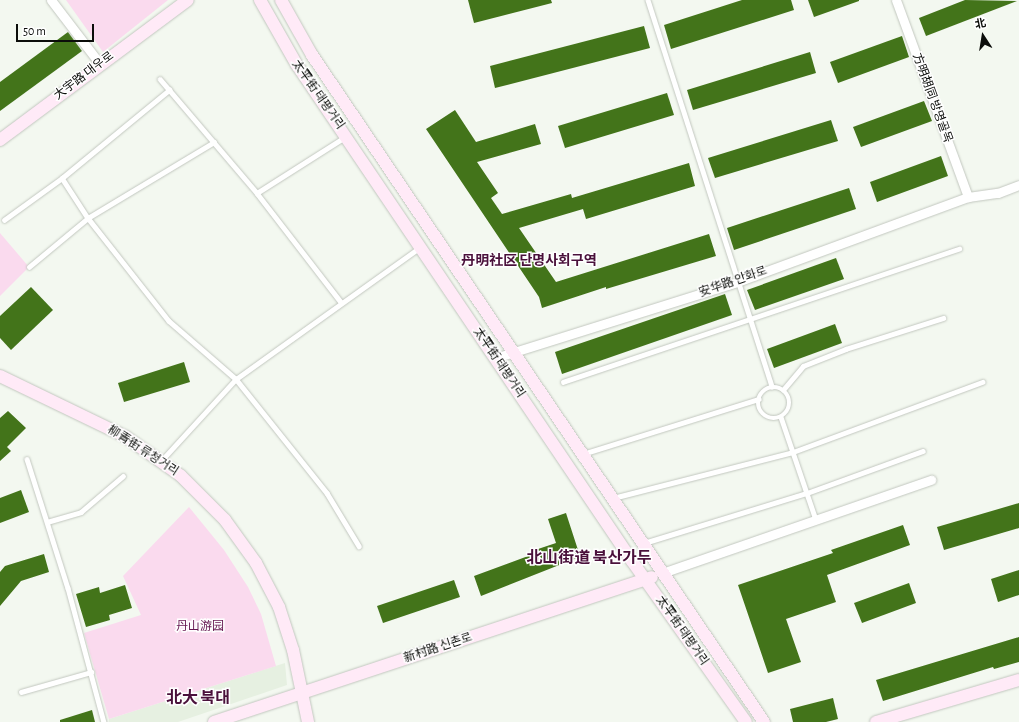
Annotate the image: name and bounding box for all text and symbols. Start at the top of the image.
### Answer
scale bar [18,16,96,42]
north arrow [963,16,1003,56]
text: 北 [974,17,987,30]
text: 50 m [23,25,46,37]
street label: 大宇路 대우로 [51,49,117,103]
street label: 方明胡同 방명골목 [909,51,955,145]
street label: 太平街 태평거리 [289,57,347,133]
district label: 丹明社区 단명사회구역 [461,253,597,269]
street label: 安华路 안화로 [697,264,769,300]
street label: 太平街 태평거리 [470,325,528,401]
street label: 柳青街 류청거리 [105,423,181,479]
district label: 北山街道 북산가두 [526,548,652,568]
street label: 太平街 태평거리 [653,593,711,669]
park label: 丹山游园 [176,620,224,634]
street label: 新村路 신촌로 [402,630,474,666]
district label: 北大 북대 [166,688,230,708]

